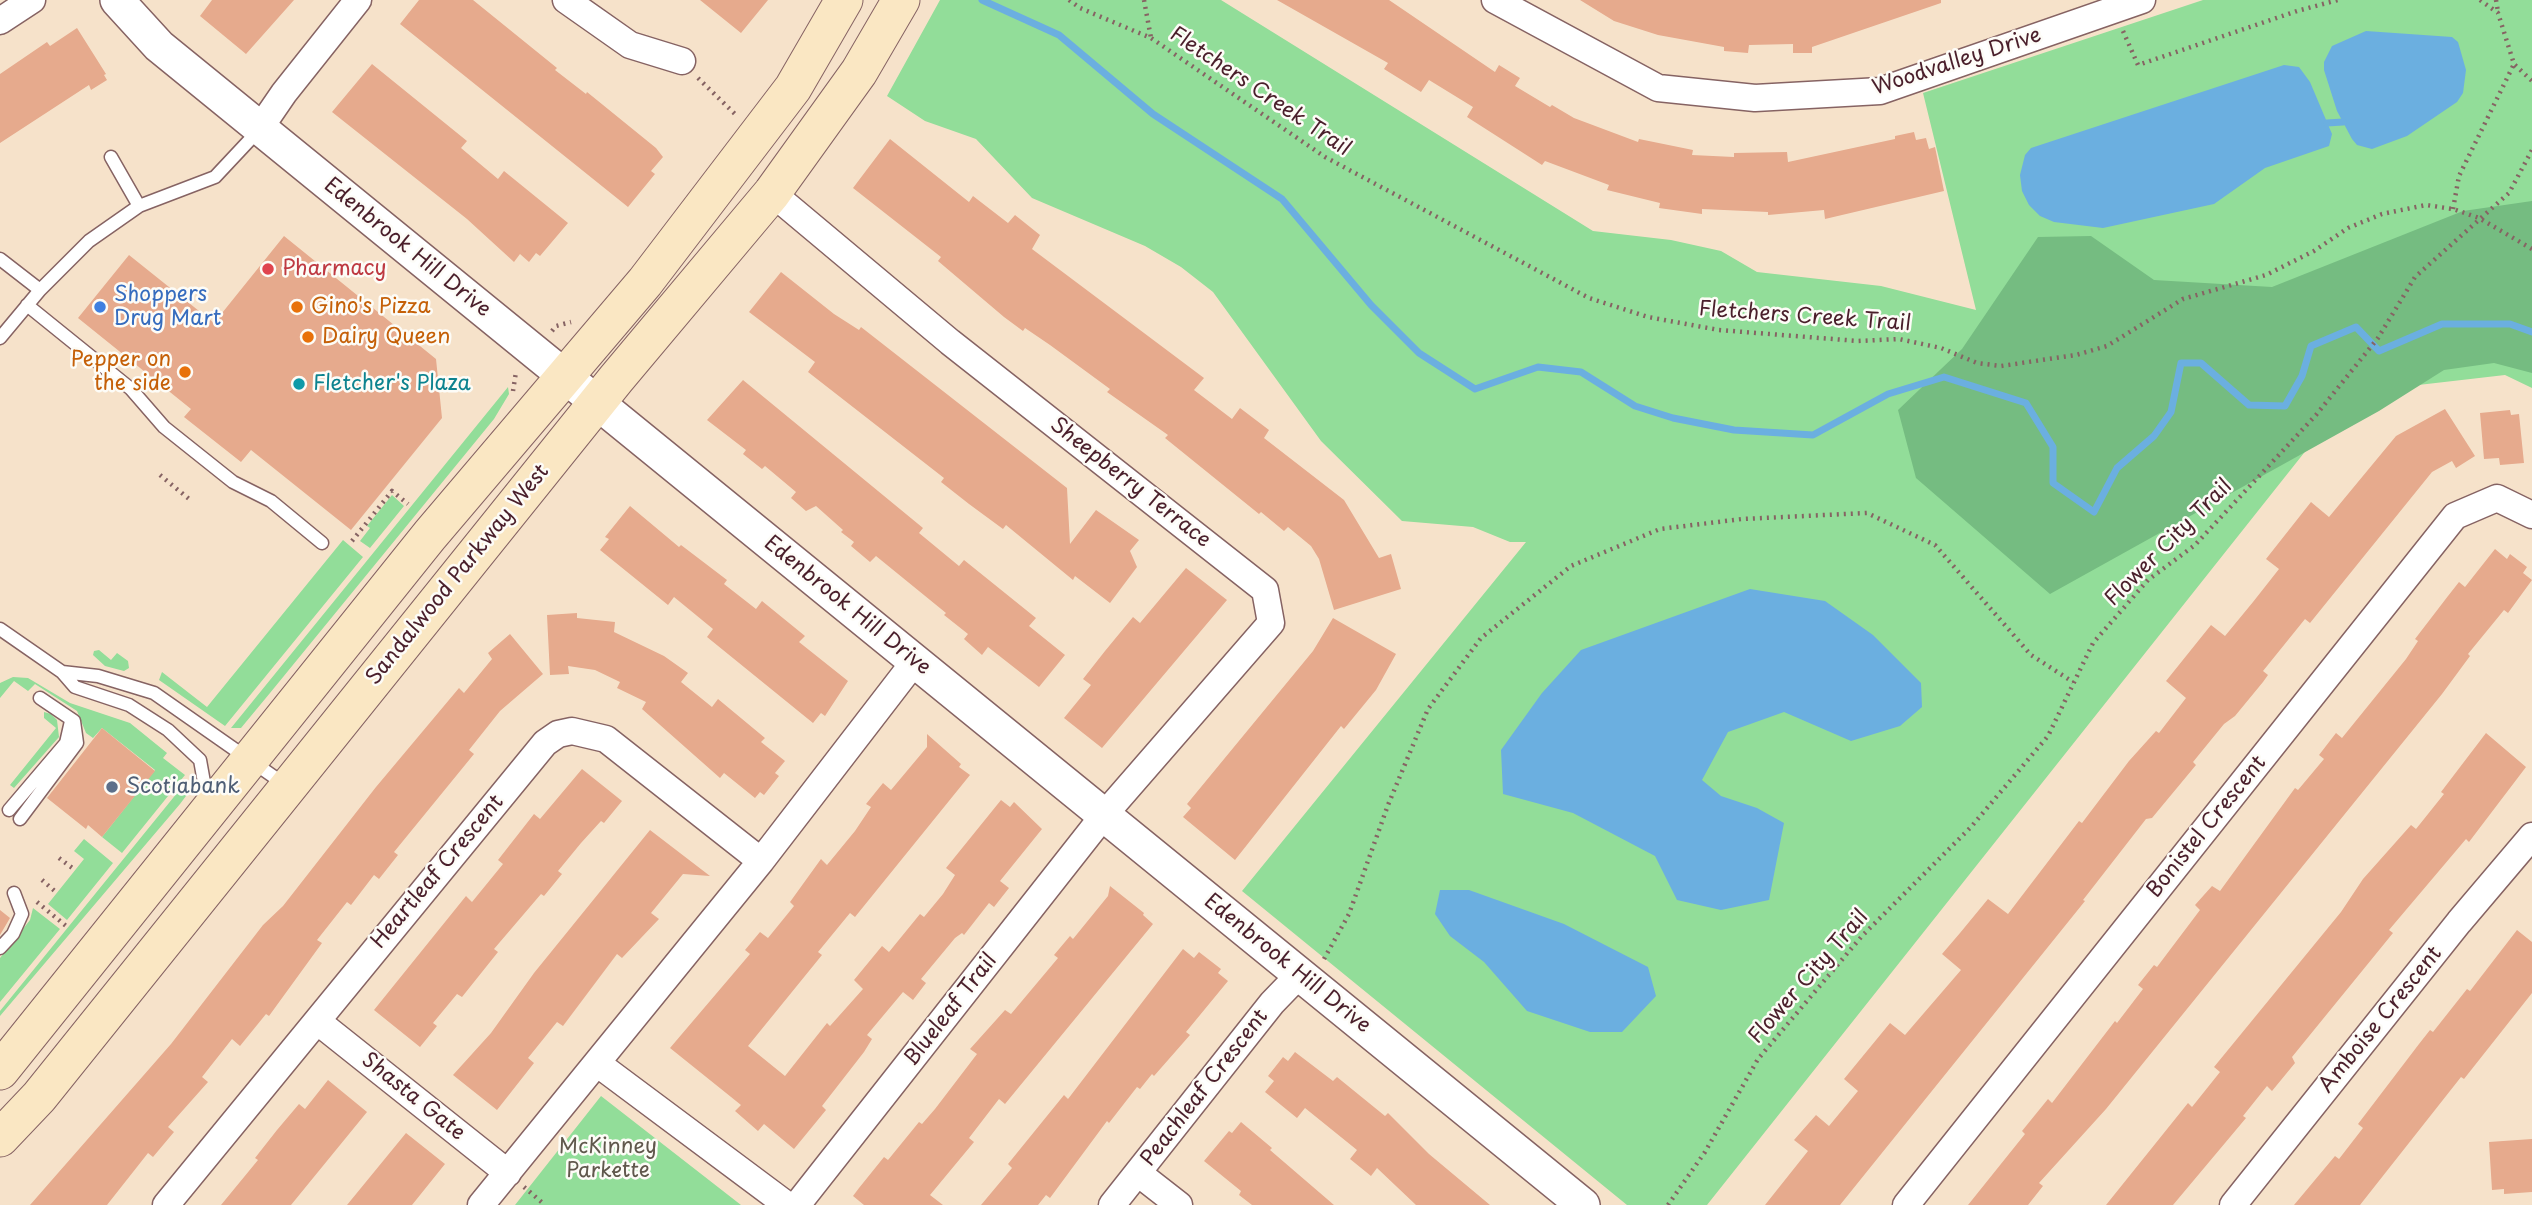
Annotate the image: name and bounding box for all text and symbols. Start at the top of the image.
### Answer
street label: Fletchers Creek Trail [1165,22,1355,162]
street label: Woodvalley Drive [1869,23,2045,101]
street label: Edenbrook Hill Drive [319,173,495,323]
place label: Pharmacy [282,256,387,282]
marker: Pharmacy [260,261,276,277]
place label: Shoppers Drug Mart [114,282,221,332]
place label: Gino's Pizza [311,294,430,320]
street label: Fletchers Creek Trail [1698,297,1912,337]
marker: Shoppers Drug Mart [92,299,108,315]
marker: Gino's Pizza [289,299,305,315]
place label: Dairy Queen [322,324,451,350]
marker: Dairy Queen [300,329,316,345]
place label: Pepper on the side [71,347,171,397]
marker: Pepper on the side [177,364,193,380]
place label: Fletcher's Plaza [313,371,471,397]
marker: Fletcher's Plaza [291,376,307,392]
street label: Sheepberry Terrace [1045,412,1215,554]
street label: Sandalwood Parkway West [361,460,555,690]
street label: Flower City Trail [2100,474,2238,612]
street label: Edenbrook Hill Drive [759,531,935,681]
street label: Bonistel Crescent [2142,751,2272,903]
place label: Scotiabank [126,774,240,800]
marker: Scotiabank [104,779,120,795]
street label: Heartleaf Crescent [367,790,509,954]
street label: Edenbrook Hill Drive [1199,889,1375,1039]
street label: Flower City Trail [1744,905,1874,1049]
street label: Amboise Crescent [2314,942,2448,1098]
street label: Blueleaf Trail [899,949,1003,1071]
street label: Peachleaf Crescent [1136,1005,1274,1171]
street label: Shasta Gate [356,1048,470,1146]
park label: McKinney Parkette [559,1134,657,1184]

